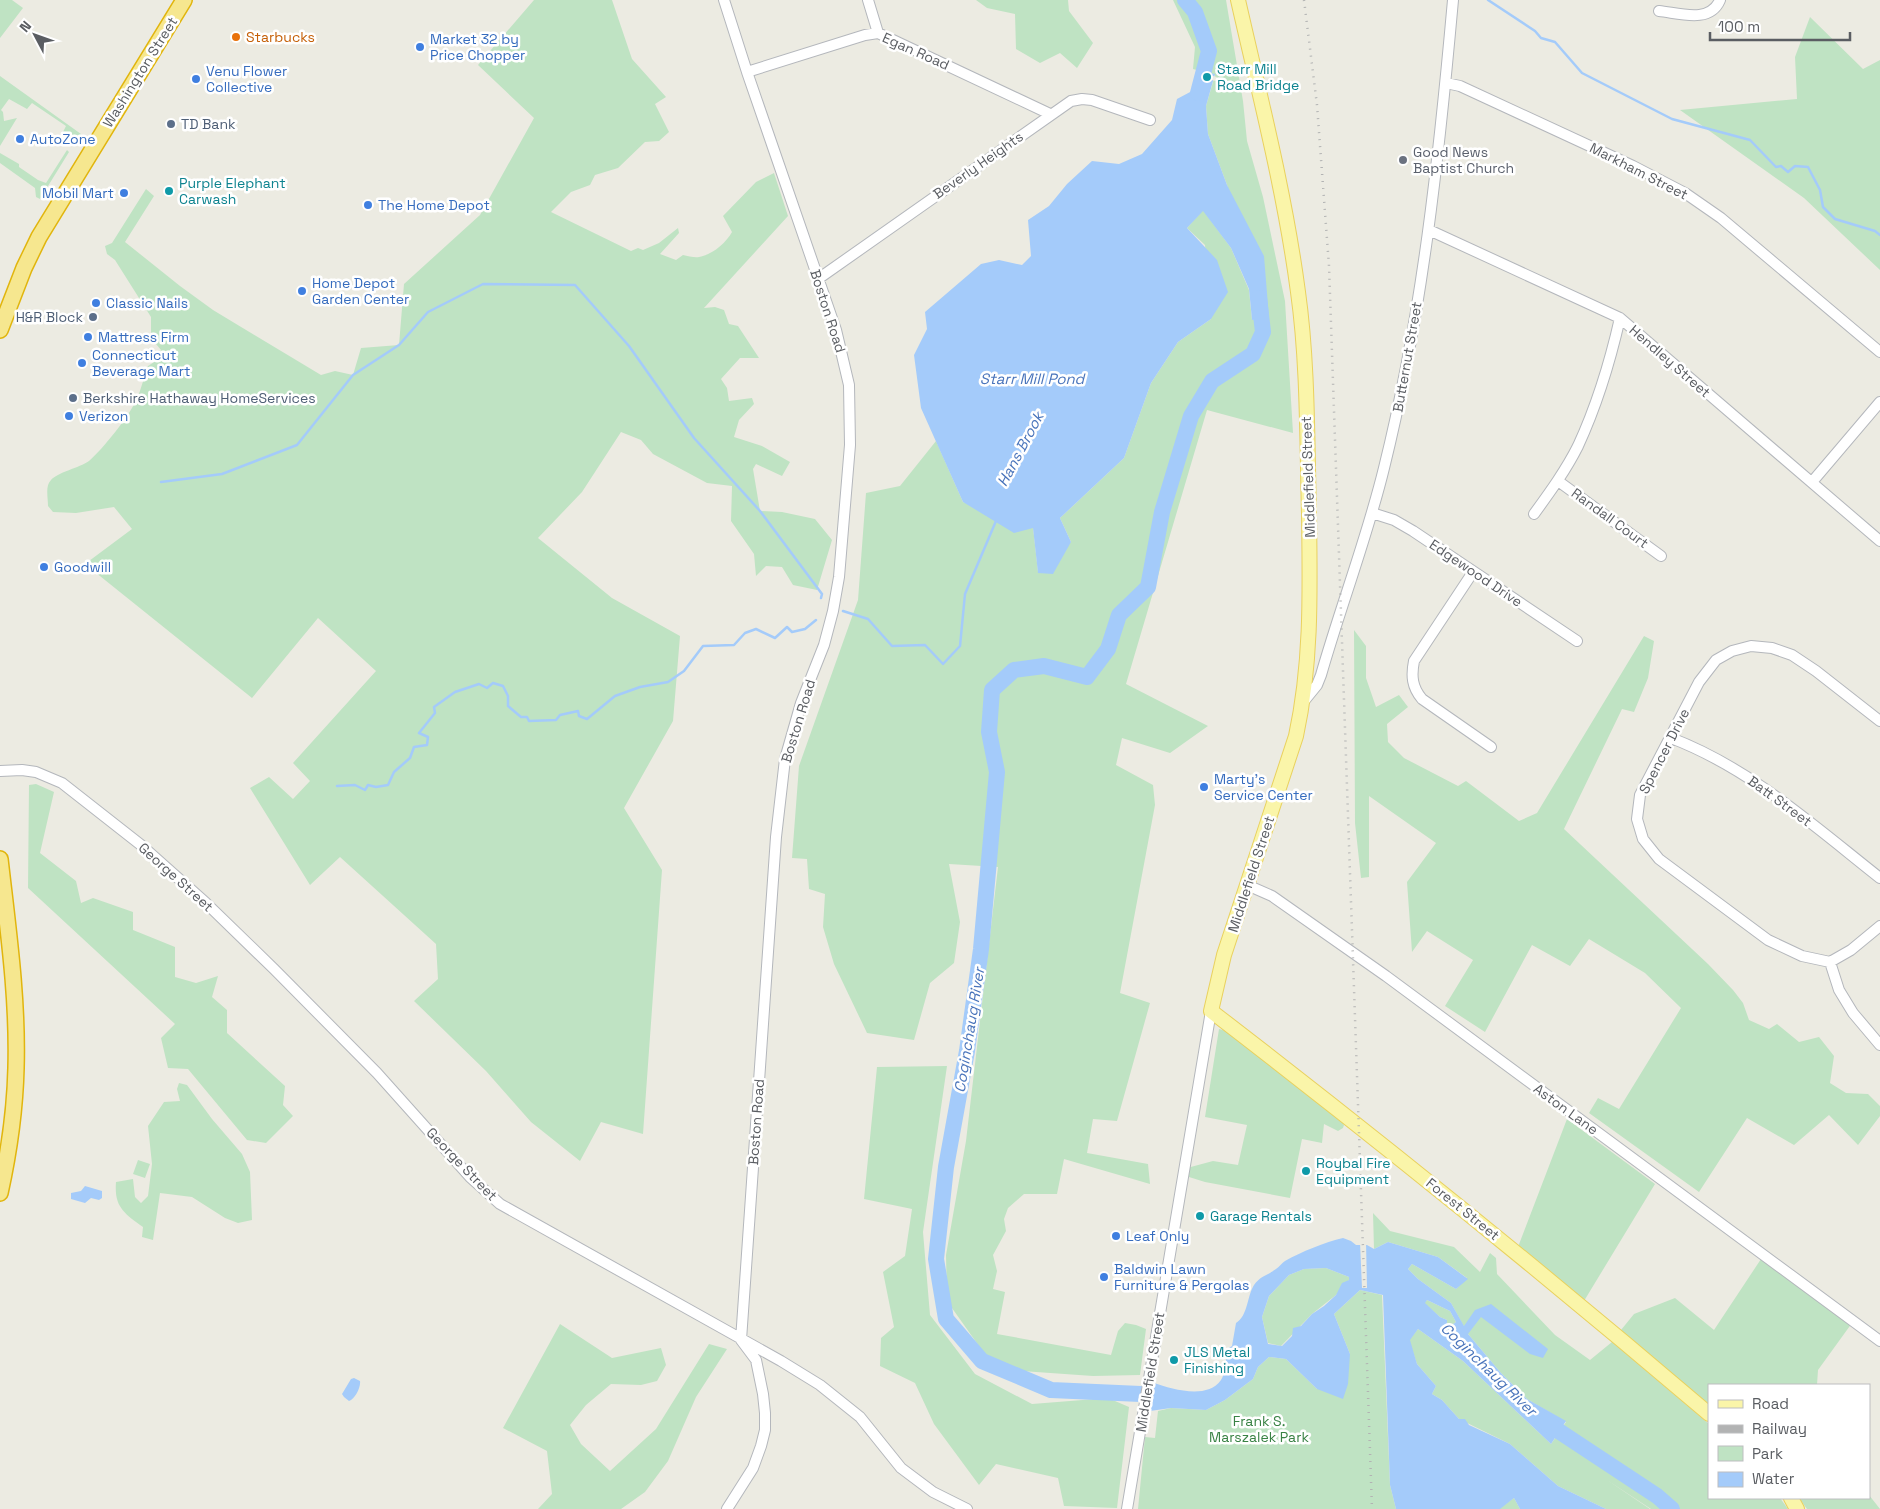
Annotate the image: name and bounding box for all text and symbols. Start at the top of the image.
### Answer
north arrow [10,10,60,60]
scale bar [1710,10,1850,42]
street label: Washington Street [99,13,181,131]
text: N [15,17,35,36]
text: 100 m [1718,17,1760,36]
place label: Starbucks [246,28,315,46]
street label: Egan Road [880,28,952,74]
place label: Market 32 by Price Chopper [430,30,525,64]
marker: Starbucks [230,31,242,43]
marker: Market 32 by Price Chopper [414,41,426,53]
place label: Starr Mill Road Bridge [1217,60,1299,94]
place label: Venu Flower Collective [206,62,287,96]
marker: Starr Mill Road Bridge [1201,71,1213,83]
marker: Venu Flower Collective [190,73,202,85]
place label: TD Bank [181,115,236,133]
marker: TD Bank [165,118,177,130]
street label: Beverly Heights [930,127,1026,203]
place label: AutoZone [30,130,96,148]
marker: AutoZone [14,133,26,145]
street label: Markham Street [1587,138,1691,204]
place label: Good News Baptist Church [1413,143,1514,177]
marker: Good News Baptist Church [1397,154,1409,166]
place label: Purple Elephant Carwash [179,174,286,208]
place label: Mobil Mart [42,184,114,202]
marker: Purple Elephant Carwash [163,185,175,197]
marker: Mobil Mart [118,187,130,199]
place label: The Home Depot [378,196,490,214]
marker: The Home Depot [362,199,374,211]
street label: Boston Road [806,267,850,355]
place label: Home Depot Garden Center [312,274,409,308]
marker: Home Depot Garden Center [296,285,308,297]
place label: Classic Nails [106,294,188,312]
marker: Classic Nails [90,297,102,309]
street label: Butternut Street [1388,300,1426,414]
place label: H&R Block [16,308,83,326]
marker: H&R Block [87,311,99,323]
street label: Hendley Street [1626,321,1714,401]
place label: Mattress Firm [98,328,189,346]
marker: Mattress Firm [82,331,94,343]
place label: Connecticut Beverage Mart [92,346,190,380]
marker: Connecticut Beverage Mart [76,357,88,369]
water label: Starr Mill Pond [980,369,1087,388]
place label: Berkshire Hathaway HomeServices [83,389,316,407]
marker: Berkshire Hathaway HomeServices [67,392,79,404]
place label: Verizon [79,407,128,425]
water label: Hans Brook [993,407,1048,489]
marker: Verizon [63,410,75,422]
street label: Middlefield Street [1297,416,1319,538]
street label: Randall Court [1568,484,1652,552]
street label: Edgewood Drive [1426,535,1526,611]
place label: Goodwill [54,558,111,576]
marker: Goodwill [38,561,50,573]
street label: Boston Road [777,677,819,765]
street label: Spencer Drive [1635,705,1693,797]
place label: Marty's Service Center [1214,770,1313,804]
street label: Batt Street [1745,772,1815,830]
marker: Marty's Service Center [1198,781,1210,793]
street label: Middlefield Street [1224,813,1278,935]
street label: George Street [135,839,217,915]
water label: Coginchaug River [950,965,988,1094]
street label: Boston Road [744,1078,768,1166]
street label: Aston Lane [1530,1079,1602,1139]
street label: George Street [423,1124,501,1204]
place label: Roybal Fire Equipment [1316,1154,1390,1188]
marker: Roybal Fire Equipment [1300,1165,1312,1177]
street label: Forest Street [1423,1174,1503,1244]
place label: Garage Rentals [1210,1207,1312,1225]
marker: Garage Rentals [1194,1210,1206,1222]
place label: Leaf Only [1126,1227,1189,1245]
marker: Leaf Only [1110,1230,1122,1242]
place label: Baldwin Lawn Furniture & Pergolas [1114,1260,1249,1294]
marker: Baldwin Lawn Furniture & Pergolas [1098,1271,1110,1283]
street label: Middlefield Street [1132,1311,1168,1433]
water label: Coginchaug River [1437,1318,1542,1421]
place label: JLS Metal Finishing [1184,1343,1250,1377]
marker: JLS Metal Finishing [1168,1354,1180,1366]
legend [1708,1384,1870,1499]
text: Road [1752,1394,1789,1413]
park label: Frank S. Marszalek Park [1209,1412,1309,1446]
text: Railway [1752,1419,1807,1438]
text: Park [1752,1444,1783,1463]
text: Water [1752,1469,1795,1488]

